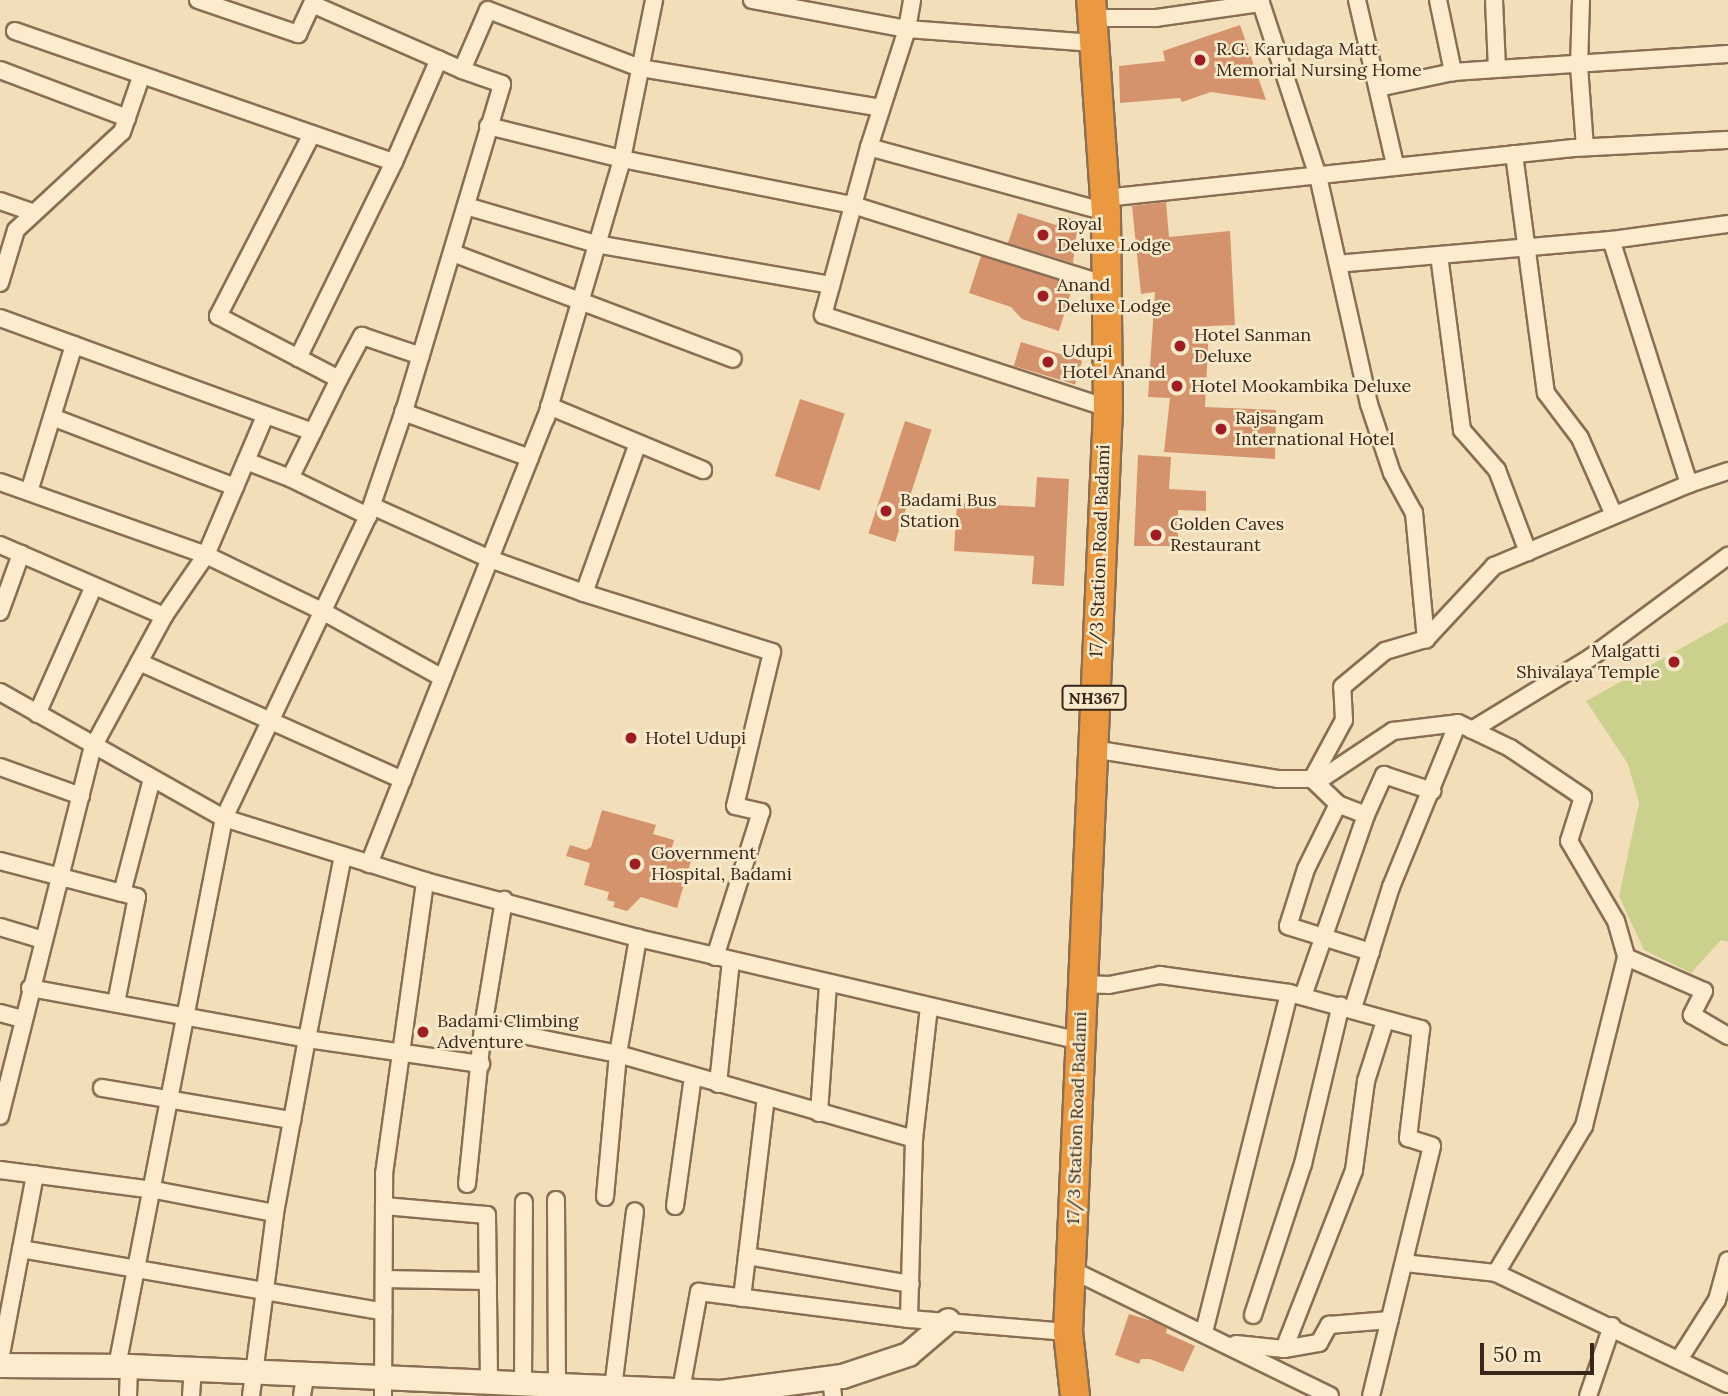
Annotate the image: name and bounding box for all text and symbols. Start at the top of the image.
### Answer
place label: R.G. Karudaga Matt Memorial Nursing Home [1216,39,1422,82]
marker: R.G. Karudaga Matt Memorial Nursing Home [1190,50,1210,70]
place label: Royal Deluxe Lodge [1057,214,1171,256]
marker: Royal Deluxe Lodge [1035,227,1051,243]
place label: Anand Deluxe Lodge [1057,275,1171,318]
marker: Anand Deluxe Lodge [1035,288,1051,304]
place label: Hotel Sanman Deluxe [1194,325,1311,368]
marker: Hotel Sanman Deluxe [1172,338,1188,354]
place label: Udupi Hotel Anand [1062,341,1166,384]
marker: Udupi Hotel Anand [1040,354,1056,370]
place label: Hotel Mookambika Deluxe [1191,375,1411,397]
marker: Hotel Mookambika Deluxe [1169,378,1185,394]
place label: Rajsangam International Hotel [1235,408,1394,450]
marker: Rajsangam International Hotel [1213,421,1229,437]
street label: 17/3 Station Road Badami [1085,444,1115,658]
place label: Badami Bus Station [900,490,997,532]
marker: Badami Bus Station [878,503,894,519]
place label: Golden Caves Restaurant [1170,514,1284,556]
marker: Golden Caves Restaurant [1148,527,1164,543]
place label: Malgatti Shivalaya Temple [1516,641,1660,684]
marker: Malgatti Shivalaya Temple [1666,654,1682,670]
road number: NH367 [1061,685,1127,710]
place label: Hotel Udupi [645,727,746,749]
marker: Hotel Udupi [623,730,639,746]
place label: Government Hospital, Badami [651,843,792,886]
marker: Government Hospital, Badami [625,854,645,874]
place label: Badami Climbing Adventure [437,1011,578,1054]
street label: 17/3 Station Road Badami [1062,1011,1092,1225]
marker: Badami Climbing Adventure [415,1024,431,1040]
scale bar [1483,1330,1597,1374]
text: 50 m [1493,1341,1542,1368]

